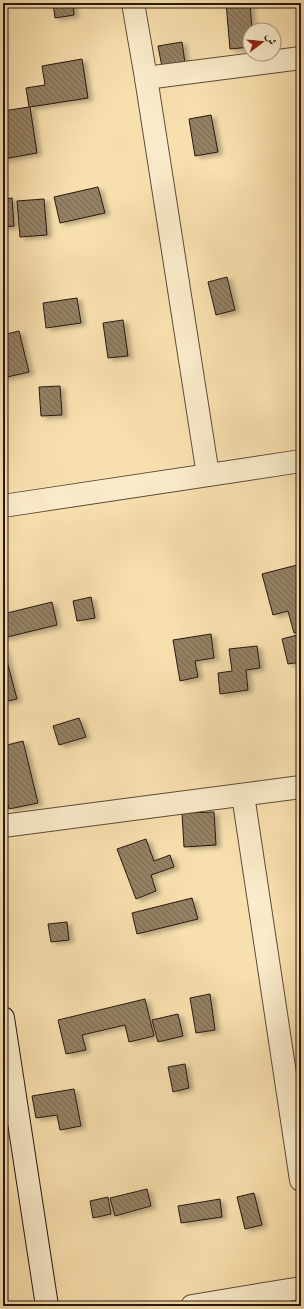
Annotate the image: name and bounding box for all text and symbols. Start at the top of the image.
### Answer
north arrow [242,22,282,62]
text: ش [262,32,280,47]

